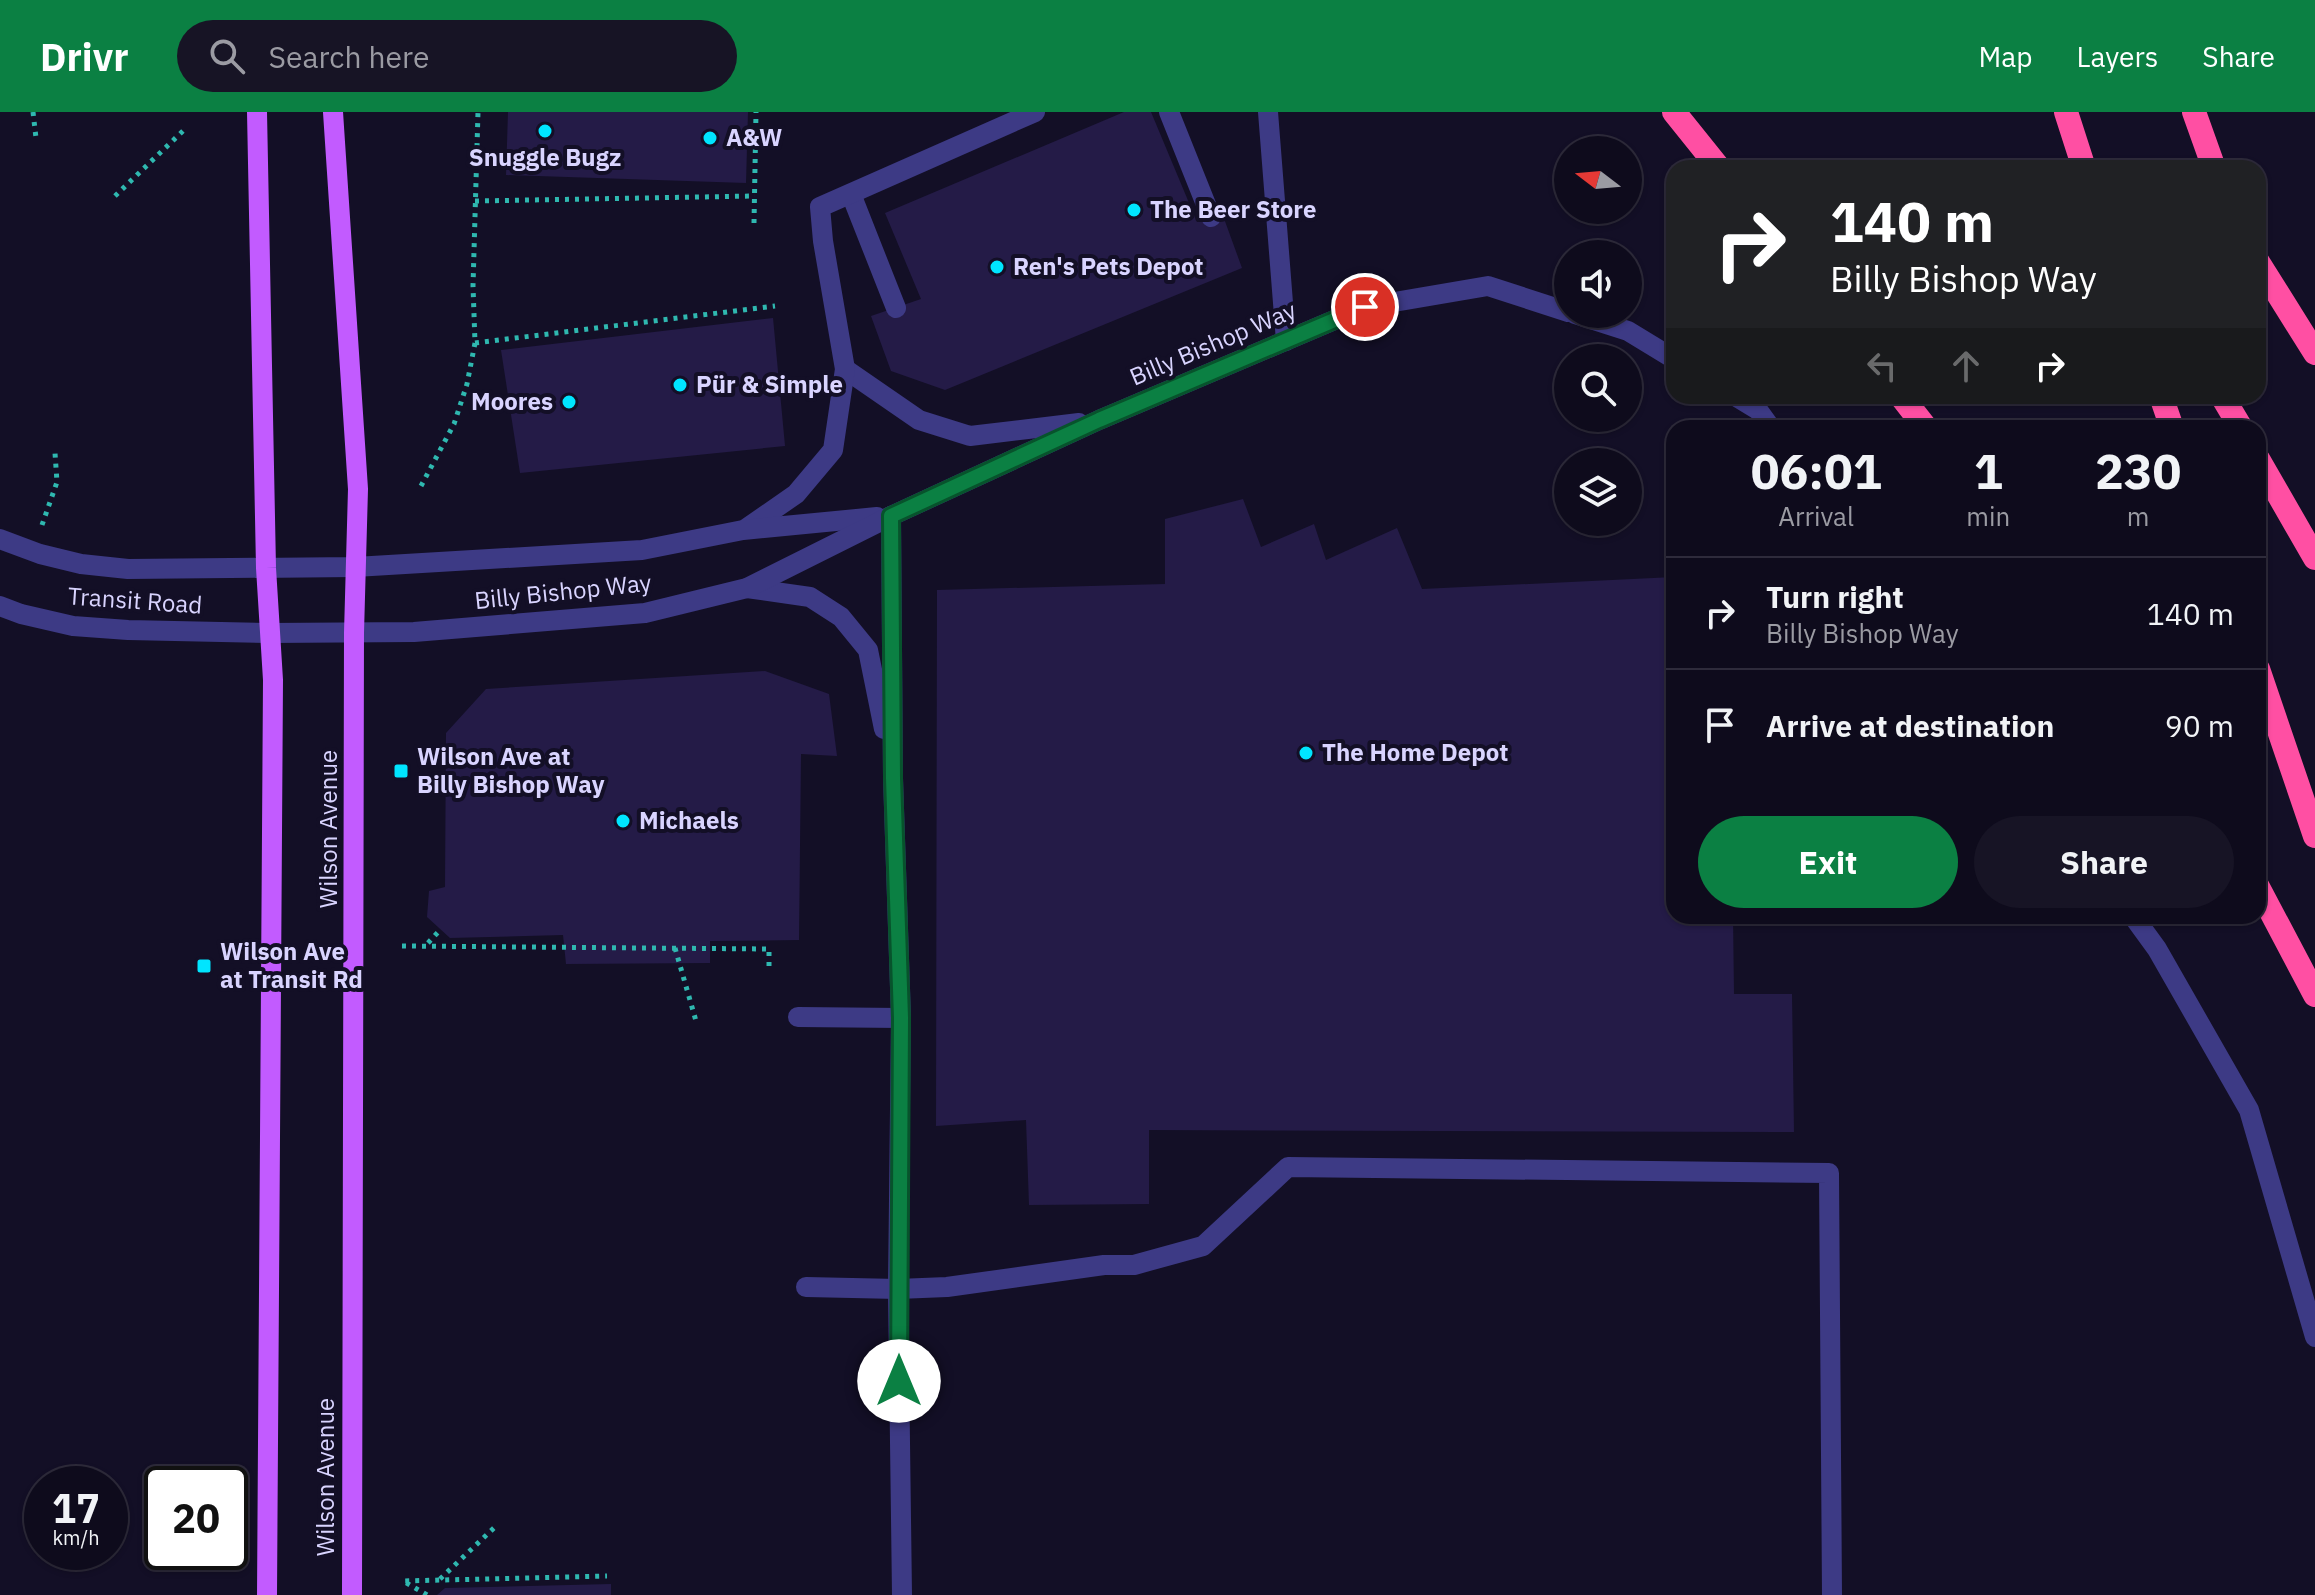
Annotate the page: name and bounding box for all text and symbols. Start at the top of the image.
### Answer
search box [177,20,737,92]
text: Drivr [40,32,129,81]
icon: search [205,34,249,78]
text: Search here [269,37,429,76]
text: Map [1978,38,2032,75]
text: Layers [2076,38,2158,75]
text: Share [2202,38,2275,75]
place label: A&W [726,121,782,153]
marker: Snuggle Bugz [536,122,554,140]
marker: A&W [701,129,719,147]
north arrow [1554,136,1642,224]
map controls [1554,136,1642,536]
place label: Snuggle Bugz [469,141,621,173]
text: 140 m [1830,185,1994,257]
icon: right [1698,192,1802,296]
place label: The Beer Store [1150,193,1316,225]
marker: The Beer Store [1125,201,1143,219]
button: sound [1554,240,1642,328]
place label: Ren's Pets Depot [1013,250,1204,282]
text: Billy Bishop Way [1830,255,2097,302]
marker: Ren's Pets Depot [988,258,1006,276]
pin [1331,273,1399,341]
icon: arrive [1343,285,1387,329]
street label: Billy Bishop Way [1125,294,1301,393]
button: search [1554,344,1642,432]
icon: left [1860,344,1904,388]
icon: ahead [1944,344,1988,388]
icon: right [2028,344,2072,388]
place label: Pür & Simple [696,368,843,400]
marker: Pür & Simple [671,376,689,394]
place label: Moores [471,385,553,417]
marker: Moores [560,393,578,411]
text: 06:01 [1751,440,1882,502]
text: 1 [1974,440,2003,502]
text: 230 [2095,440,2181,502]
button: layers [1554,448,1642,536]
text: Arrival [1778,499,1854,533]
text: min [1966,499,2010,533]
text: m [2127,499,2149,533]
street label: Billy Bishop Way [473,566,653,616]
text: Turn right [1766,577,1904,616]
street label: Transit Road [67,579,203,621]
icon: right [1698,591,1742,635]
text: 140 m [2147,594,2234,633]
text: Billy Bishop Way [1766,616,1959,650]
icon: arrive [1698,703,1742,747]
text: Arrive at destination [1766,706,2054,745]
text: 90 m [2165,706,2234,745]
place label: The Home Depot [1322,736,1508,768]
place label: Wilson Ave at Billy Bishop Way [417,740,605,800]
marker: The Home Depot [1297,744,1315,762]
street label: Wilson Avenue [312,750,344,908]
marker: Wilson Ave at Billy Bishop Way [392,762,410,780]
place label: Michaels [639,804,739,836]
marker: Michaels [614,812,632,830]
button: Exit [1698,816,1958,908]
button: Share [1974,816,2234,908]
place label: Wilson Ave at Transit Rd [220,935,363,995]
marker: Wilson Ave at Transit Rd [195,957,213,975]
position arrow [857,1339,941,1423]
street label: Wilson Avenue [309,1398,341,1556]
speed limit sign: 20 [144,1466,248,1570]
text: 17 [52,1482,100,1534]
text: km/h [52,1524,100,1551]

